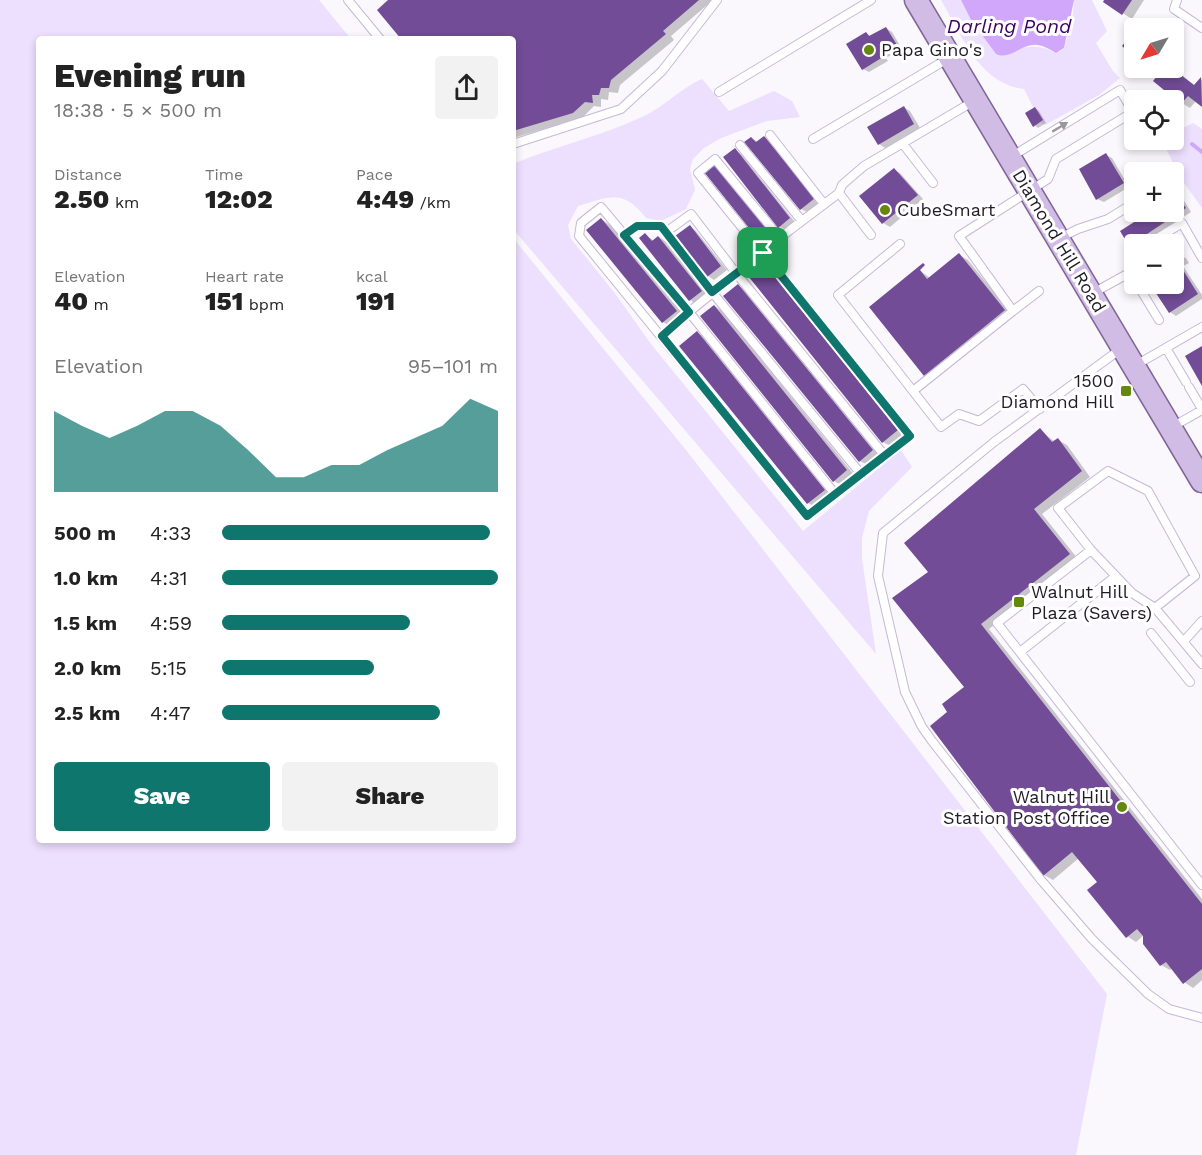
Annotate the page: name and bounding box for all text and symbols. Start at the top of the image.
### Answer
water label: Darling Pond [947,14,1072,38]
north arrow [1124,18,1184,78]
map controls [1124,18,1184,294]
place label: Papa Gino's [881,39,982,60]
marker: Papa Gino's [862,43,876,57]
text: Evening run [54,56,246,95]
button: share [435,56,498,119]
button: locate [1124,90,1184,150]
text: 18:38 · 5 × 500 m [54,98,222,122]
one-way arrow [1052,122,1068,133]
button: + [1124,162,1184,222]
text: Distance [54,165,122,184]
text: Time [205,165,243,184]
text: Pace [356,165,393,184]
street label: Diamond Hill Road [1008,166,1110,316]
text: 2.50 [54,184,109,214]
text: 12:02 [205,184,273,214]
text: 4:49 [356,184,414,214]
text: km [109,193,139,212]
text: /km [414,193,451,212]
place label: CubeSmart [897,199,996,220]
marker: CubeSmart [878,203,892,217]
pin [737,227,788,278]
button: − [1124,234,1184,294]
icon: arrive [746,236,779,269]
text: Elevation [54,267,125,286]
text: Heart rate [205,267,284,286]
text: kcal [356,267,388,286]
text: 40 [54,286,88,316]
text: 151 [205,286,243,316]
text: 191 [356,286,395,316]
text: m [88,295,109,314]
text: bpm [243,295,284,314]
text: Elevation [54,354,143,378]
text: 95–101 m [408,354,498,378]
place label: 1500 Diamond Hill [1001,370,1114,412]
marker: 1500 Diamond Hill [1119,384,1133,398]
text: 500 m [54,521,116,545]
text: 4:33 [150,521,191,545]
text: 1.0 km [54,566,118,590]
text: 4:31 [150,566,188,590]
place label: Walnut Hill Plaza (Savers) [1031,581,1152,623]
marker: Walnut Hill Plaza (Savers) [1012,595,1026,609]
text: 1.5 km [54,611,117,635]
text: 4:59 [150,611,192,635]
text: 2.0 km [54,656,121,680]
text: 5:15 [150,656,187,680]
text: 2.5 km [54,701,120,725]
text: 4:47 [150,701,191,725]
button: Save [54,762,270,831]
button: Share [282,762,498,831]
place label: Walnut Hill Station Post Office [943,786,1110,828]
marker: Walnut Hill Station Post Office [1115,800,1129,814]

